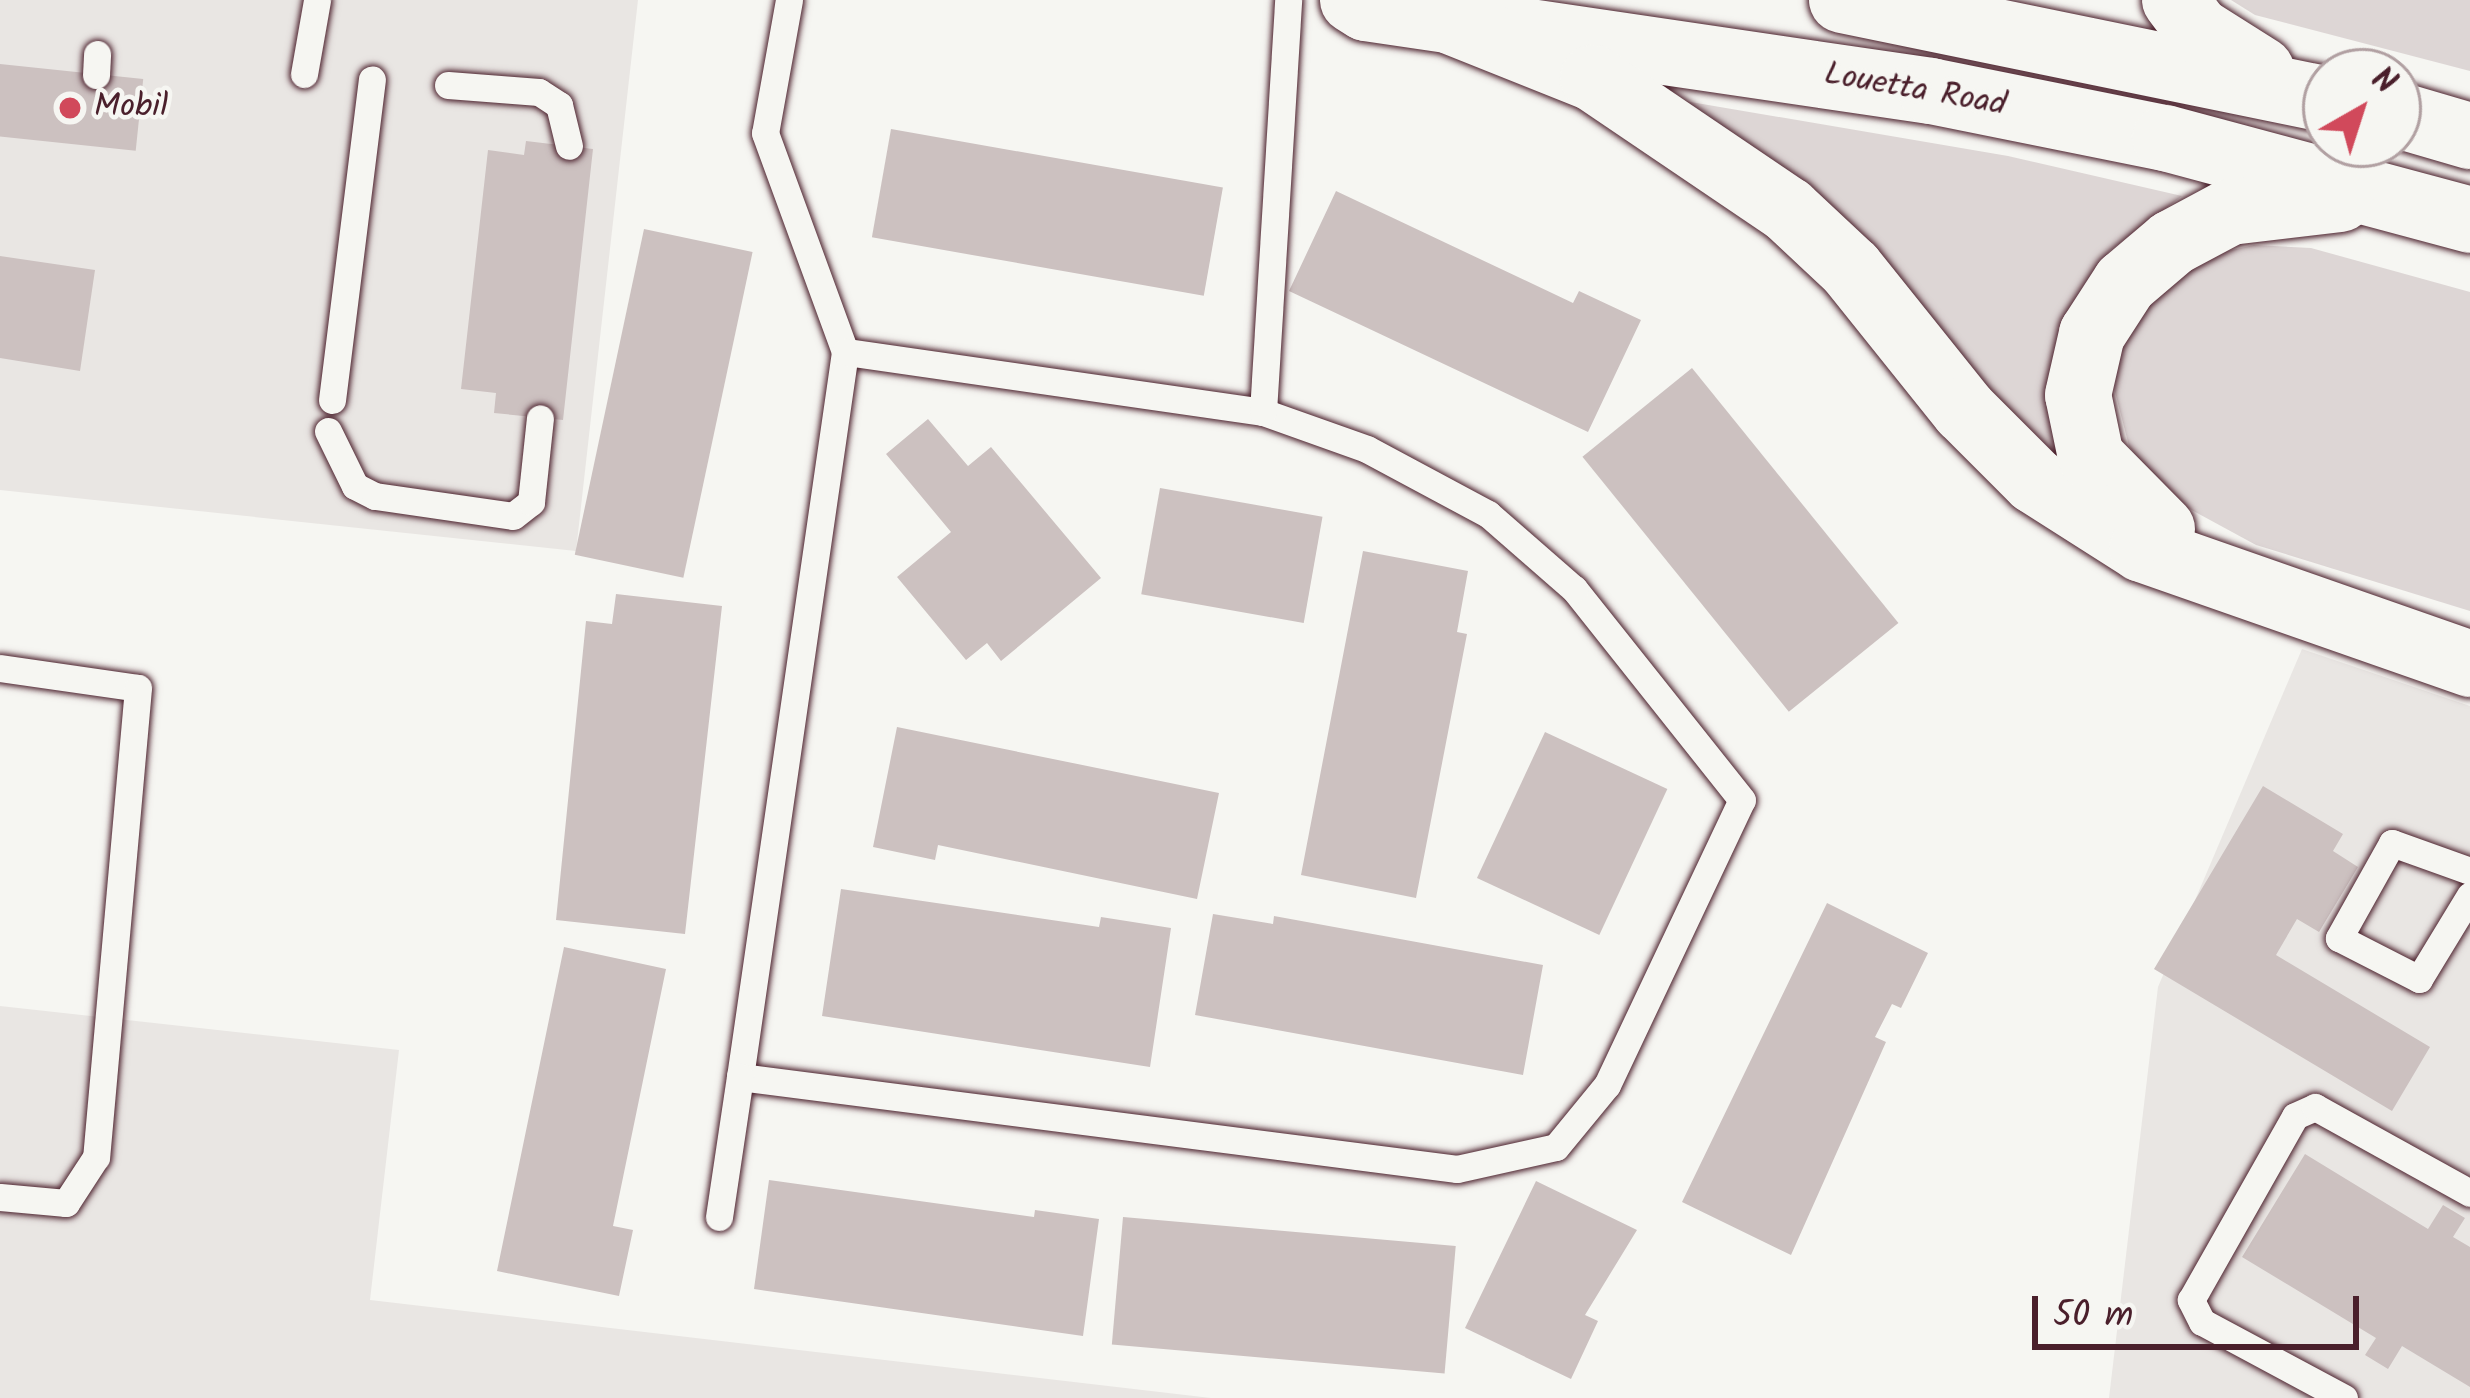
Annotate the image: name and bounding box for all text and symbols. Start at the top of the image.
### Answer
north arrow [2302,48,2422,168]
text: N [2358,55,2408,109]
street label: Louetta Road [1821,56,2009,126]
place label: Mobil [94,88,168,128]
marker: Mobil [57,95,83,121]
scale bar [2038,1272,2365,1346]
text: 50 m [2053,1288,2133,1345]

